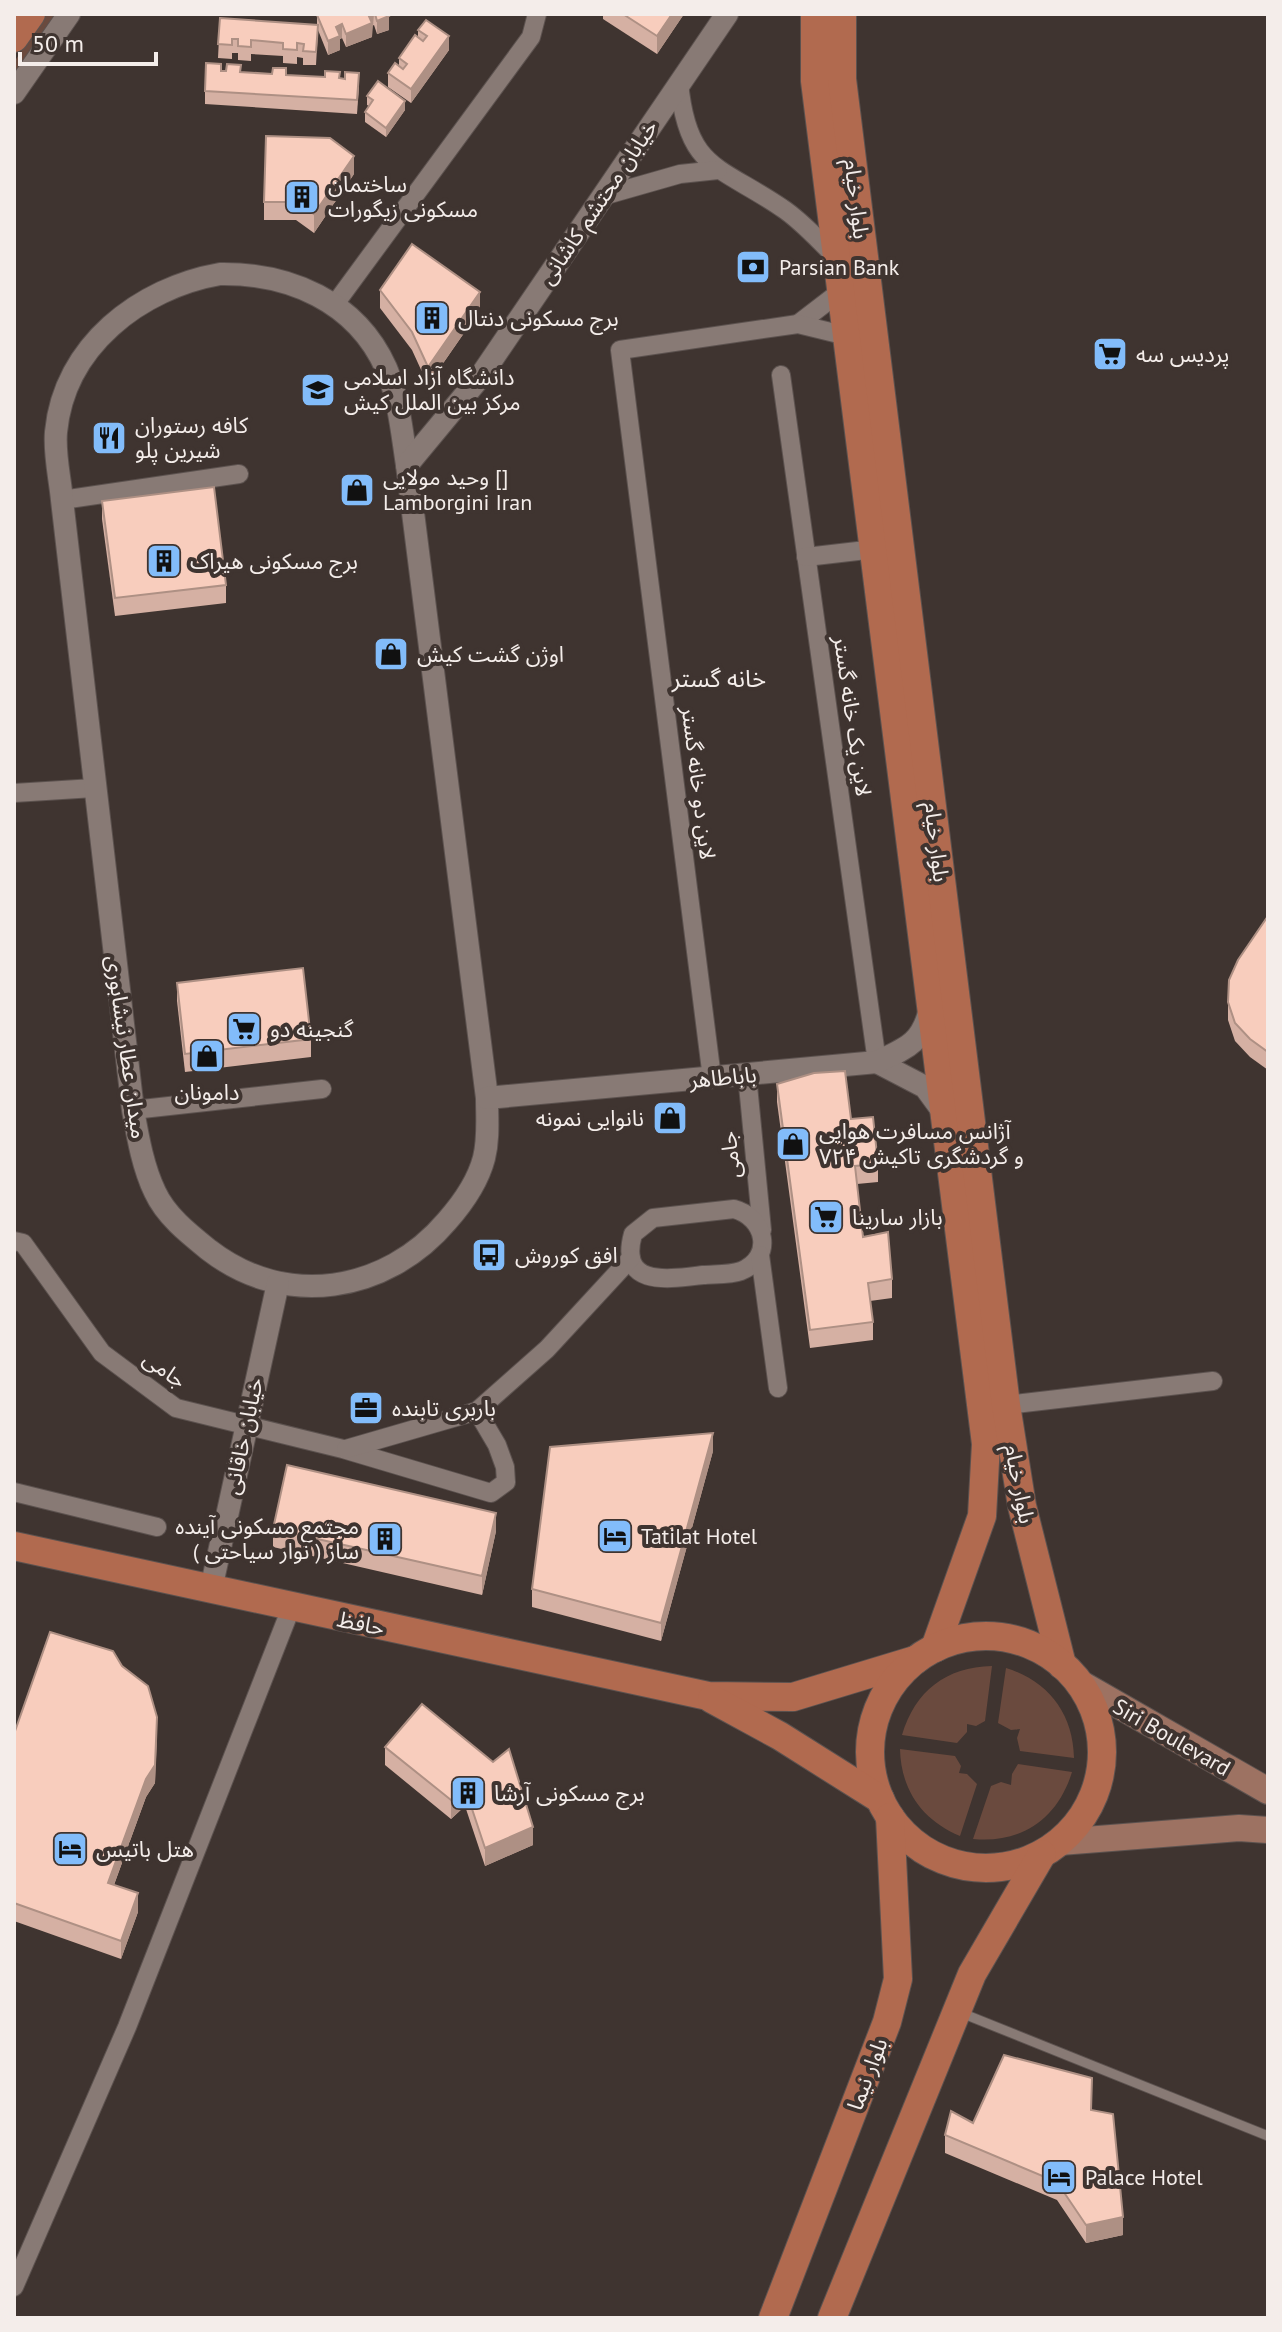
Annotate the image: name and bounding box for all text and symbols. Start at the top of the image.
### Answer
scale bar [20,16,156,66]
text: 50 m [32,28,84,59]
street label: خیابان محتشم کاشانی [532,114,666,291]
street label: بلوار خیام [835,157,876,241]
place label: ساختمان مسکونی زیگورات [328,170,478,223]
building icon: ساختمان مسکونی زیگورات [283,178,321,216]
bank icon: Parsian Bank [734,248,772,286]
place label: Parsian Bank [779,253,900,281]
building icon: برج مسکونی دنتال [413,299,451,337]
place label: برج مسکونی دنتال [458,304,619,335]
supermarket icon: پردیس سه [1091,335,1129,373]
place label: پردیس سه [1136,340,1229,369]
place label: دانشگاه آزاد اسلامی مرکز بین الملل کیش [344,363,521,416]
school or university icon: دانشگاه آزاد اسلامی مرکز بین الملل کیش [299,371,337,409]
place label: کافه رستوران شیرین پلو [135,411,249,465]
restaurant icon: کافه رستوران شیرین پلو [90,419,128,457]
place label: وحید مولایی [] Lamborgini Iran [383,463,532,516]
shop icon: وحید مولایی [] Lamborgini Iran [338,471,376,509]
building icon: برج مسکونی هیراک [145,542,183,580]
place label: برج مسکونی هیراک [190,547,358,578]
street label: لاین یک خانه گستر [828,633,878,798]
shop icon: اوژن گشت كيش [372,635,410,673]
place label: اوژن گشت كيش [417,640,564,668]
district label: خانه گستر [671,663,766,694]
street label: لاین دو خانه گستر [676,704,722,861]
street label: بلوار خیام [915,800,956,884]
street label: میدان عطار نیشابوری [100,953,154,1141]
supermarket icon: گنجینه دو [225,1010,263,1048]
place label: گنجینه دو [270,1015,354,1043]
shop icon: دامونان [188,1037,226,1075]
street label: باباطاهر [687,1060,758,1094]
place label: دامونان [174,1078,240,1106]
shop icon: نانوایی نمونه [651,1099,689,1137]
place label: نانوایی نمونه [536,1104,644,1132]
place label: آژانس مسافرت هوایی و گردشگری تاکیش ۷۲۴ [819,1117,1024,1170]
shop icon: آژانس مسافرت هوایی و گردشگری تاکیش ۷۲۴ [774,1125,812,1163]
street label: جامی [714,1130,746,1180]
supermarket icon: بازار سارینا [807,1198,845,1236]
place label: بازار سارینا [852,1203,943,1231]
bus stop icon: افق کوروش [470,1236,508,1274]
place label: افق کوروش [515,1241,618,1269]
street label: جامی [138,1344,192,1394]
street label: خیابان خاقانی [217,1375,269,1497]
office icon: باربری تابنده [347,1389,385,1427]
place label: باربری تابنده [392,1394,496,1422]
street label: بلوار خیام [996,1442,1041,1527]
place label: مجتمع مسکونی آینده ساز ( نوار سیاحتی ) [175,1512,359,1565]
hotel icon: Tatilat Hotel [596,1517,634,1555]
building icon: مجتمع مسکونی آینده ساز ( نوار سیاحتی ) [366,1520,404,1558]
place label: Tatilat Hotel [641,1522,758,1550]
street label: حافظ [335,1604,387,1642]
street label: Siri Boulevard [1108,1692,1236,1782]
building icon: برج مسکونی آرشا [449,1774,487,1812]
place label: برج مسکونی آرشا [494,1779,645,1810]
hotel icon: هتل باتیس [51,1830,89,1868]
place label: هتل باتیس [96,1835,194,1863]
street label: بلوار نیما [840,2034,894,2114]
hotel icon: Palace Hotel [1040,2158,1078,2196]
place label: Palace Hotel [1085,2163,1203,2191]

